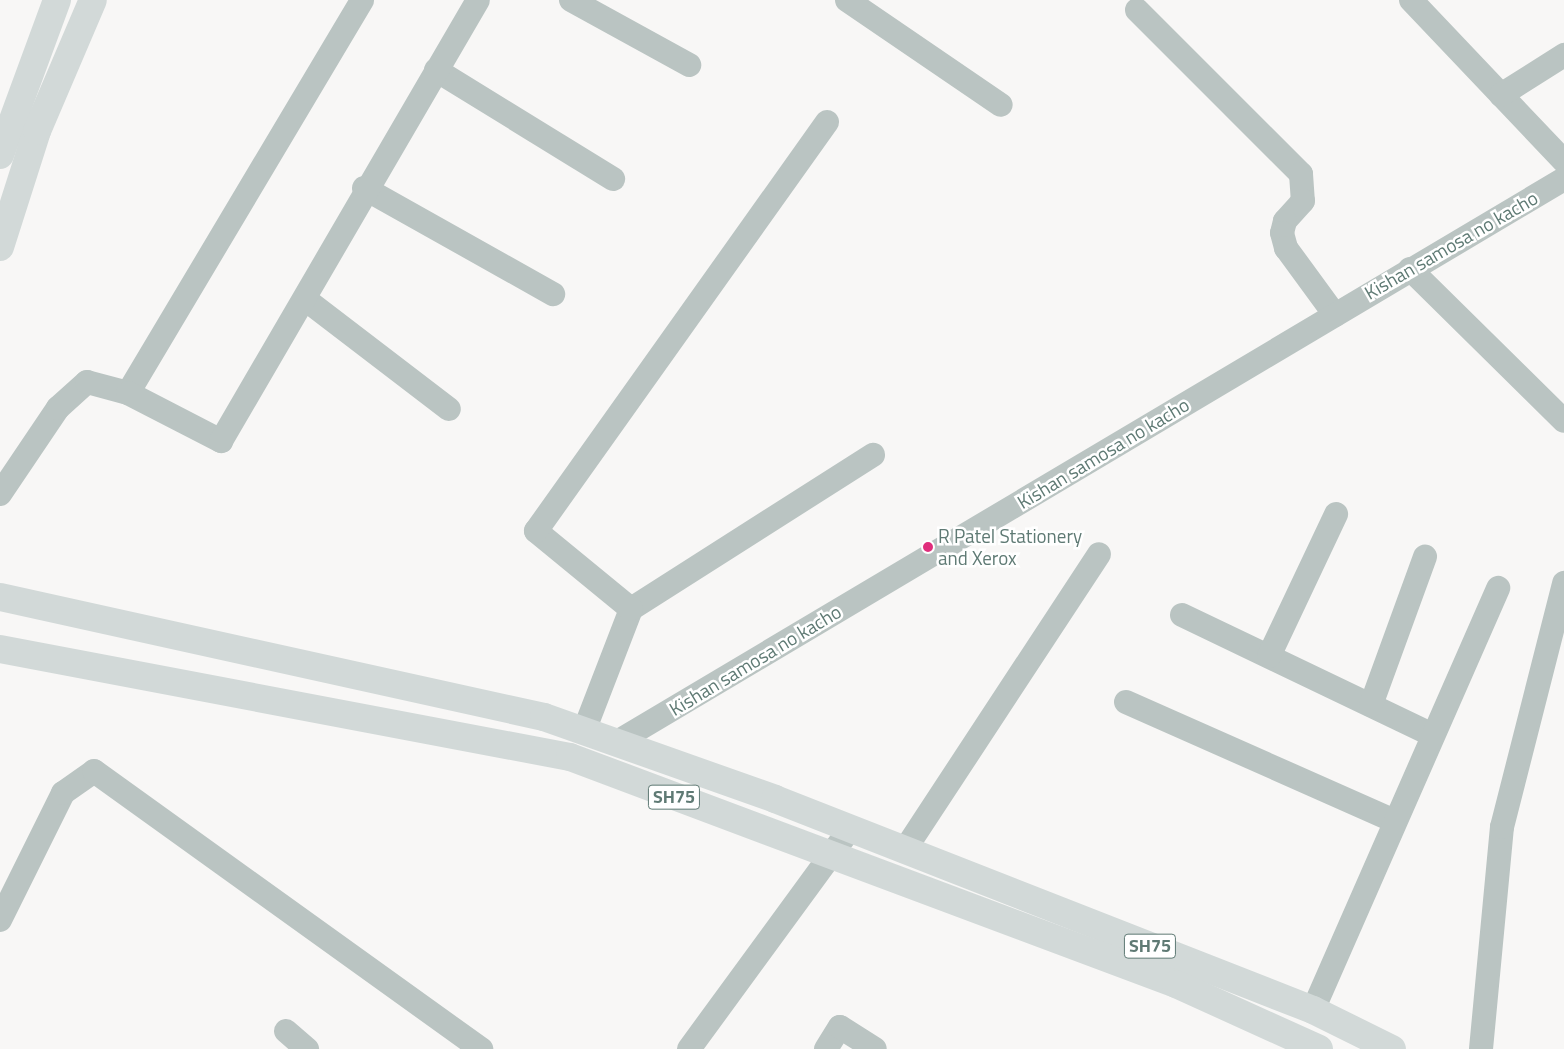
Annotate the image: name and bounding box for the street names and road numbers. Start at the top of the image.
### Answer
street label: Kishan samosa no kacho [1360,186,1542,304]
street label: Kishan samosa no kacho [1013,393,1193,513]
street label: Kishan samosa no kacho [665,600,845,720]
road number: SH75 [648,782,700,812]
road number: SH75 [1124,930,1176,961]

